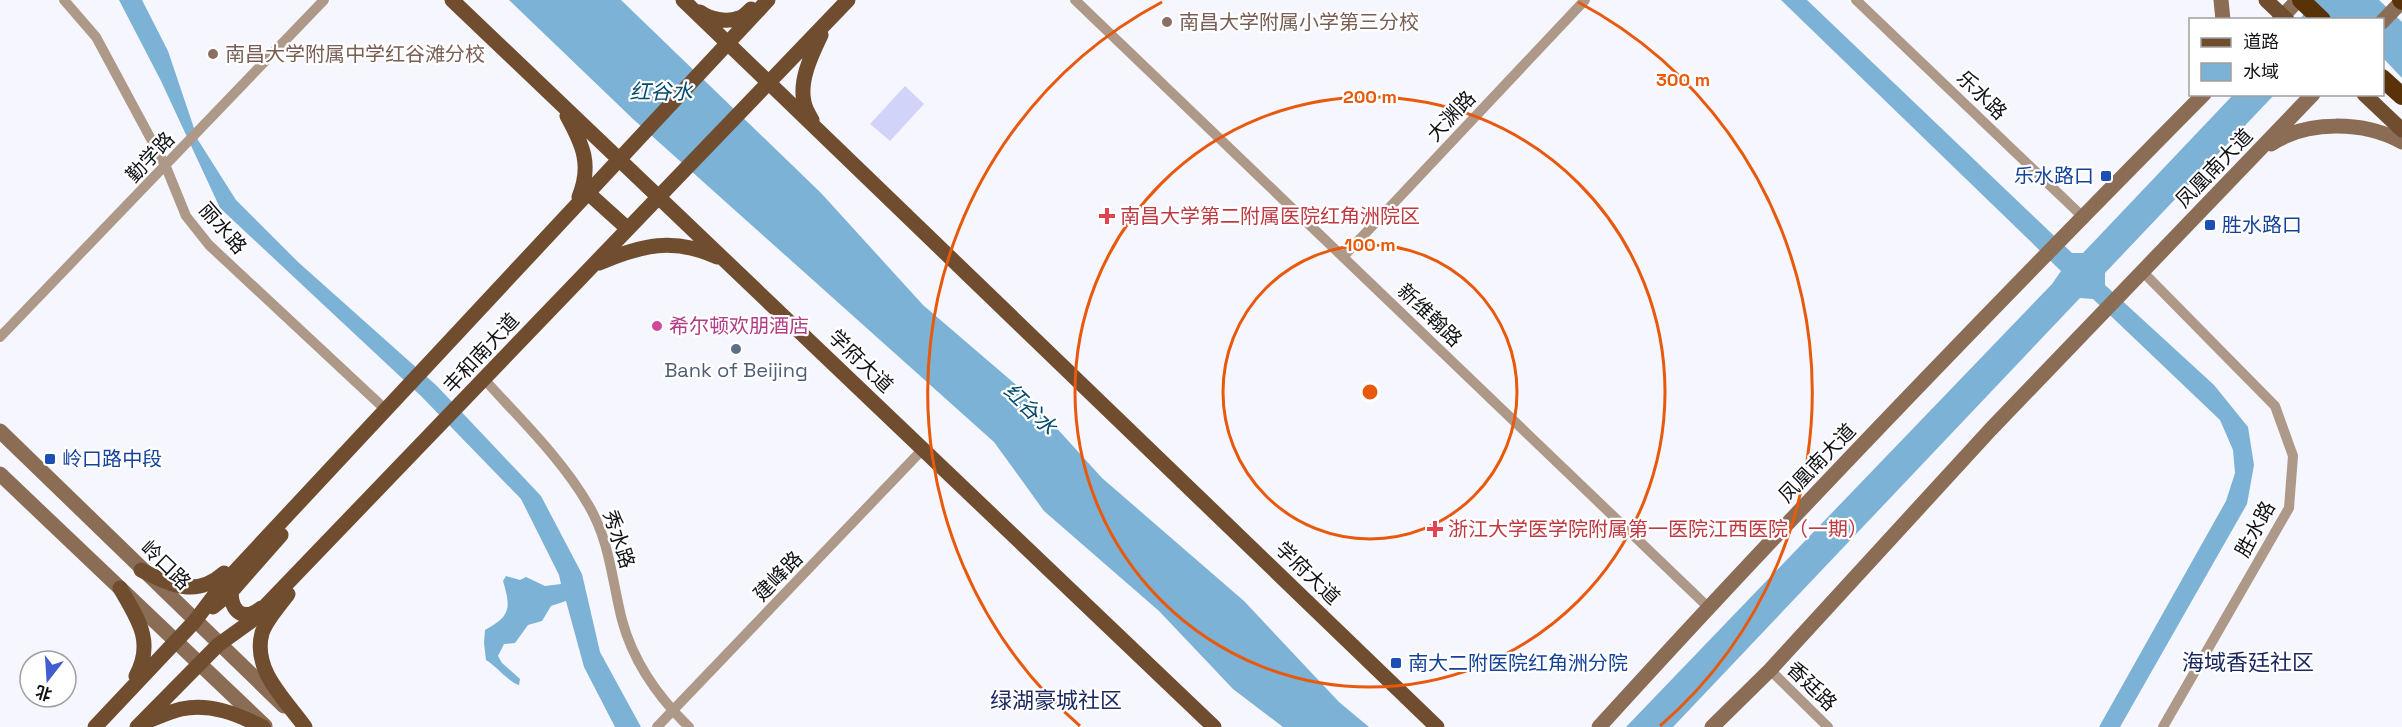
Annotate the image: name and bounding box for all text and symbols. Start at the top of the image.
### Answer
place label: 南昌大学附属小学第三分校 [1179,9,1419,35]
marker: 南昌大学附属小学第三分校 [1160,15,1174,29]
legend [2189,18,2384,96]
text: 道路 [2243,30,2279,53]
place label: 南昌大学附属中学红谷滩分校 [225,41,485,67]
marker: 南昌大学附属中学红谷滩分校 [206,47,220,61]
text: 水域 [2243,60,2279,83]
street label: 乐水路 [1951,65,2013,125]
text: 300 m [1656,68,1710,91]
water label: 红谷水 [630,78,693,105]
text: 200 m [1343,85,1397,108]
street label: 大渊路 [1421,85,1481,147]
street label: 凤凰南大道 [2170,123,2258,213]
street label: 勤学路 [120,126,180,188]
place label: 乐水路口 [2014,163,2094,189]
marker: 乐水路口 [2099,169,2113,183]
street label: 丽水路 [194,197,252,259]
place label: 南昌大学第二附属医院红角洲院区 [1120,203,1420,229]
marker: 南昌大学第二附属医院红角洲院区 [1098,207,1116,225]
place label: 胜水路口 [2222,212,2302,238]
marker: 胜水路口 [2203,218,2217,232]
text: 100 m [1344,233,1396,256]
street label: 新维翰路 [1392,278,1468,352]
street label: 丰和南大道 [437,308,525,398]
place label: 希尔顿欢朋酒店 [669,313,809,339]
marker: 希尔顿欢朋酒店 [650,319,664,333]
street label: 学府大道 [823,324,899,398]
marker: Bank of Beijing [729,342,743,356]
place label: Bank of Beijing [664,357,808,383]
water label: 红谷水 [998,377,1063,441]
centre of rings [1360,382,1380,402]
street label: 凤凰南大道 [1773,418,1861,508]
place label: 岭口路中段 [62,446,162,472]
marker: 岭口路中段 [43,452,57,466]
street label: 胜水路 [2229,496,2281,562]
street label: 秀水路 [597,506,641,572]
place label: 浙江大学医学院附属第一医院江西医院（一期） [1448,516,1868,542]
marker: 浙江大学医学院附属第一医院江西医院（一期） [1426,520,1444,538]
street label: 岭口路 [135,535,197,595]
street label: 学府大道 [1270,536,1346,610]
street label: 建峰路 [748,545,808,607]
district label: 海域香廷社区 [2182,648,2314,676]
north arrow [18,649,78,709]
place label: 南大二附医院红角洲分院 [1408,650,1628,676]
marker: 南大二附医院红角洲分院 [1389,656,1403,670]
street label: 香廷路 [1781,656,1843,716]
text: 北 [33,680,54,705]
district label: 绿湖豪城社区 [990,686,1122,714]

